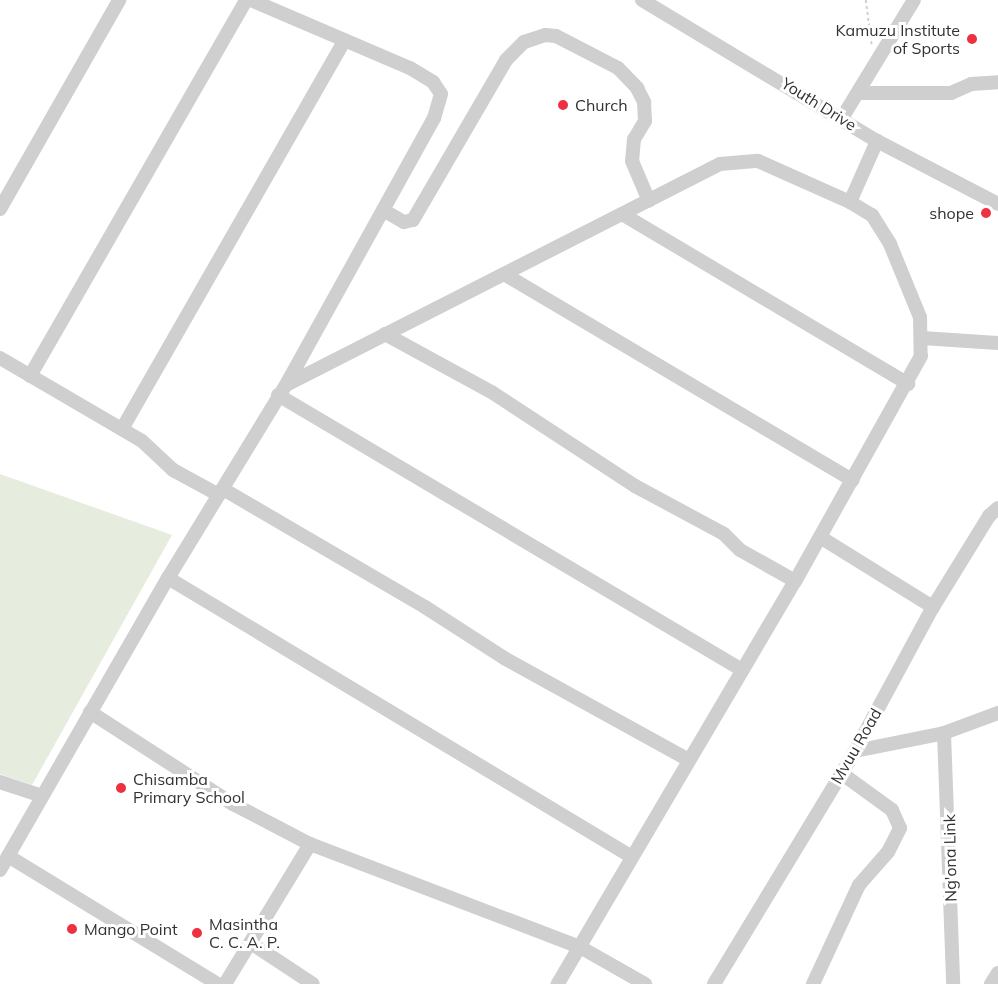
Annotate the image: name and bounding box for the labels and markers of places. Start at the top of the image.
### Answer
place label: Kamuzu Institute of Sports [835,20,960,58]
marker: Kamuzu Institute of Sports [965,32,979,46]
place label: Church [575,95,628,115]
marker: Church [556,98,570,112]
place label: shope [929,203,974,223]
marker: shope [979,206,993,220]
place label: Chisamba Primary School [133,769,245,807]
marker: Chisamba Primary School [114,781,128,795]
place label: Masintha C. C. A. P. [209,914,280,952]
place label: Mango Point [84,919,178,939]
marker: Mango Point [65,922,79,936]
marker: Masintha C. C. A. P. [190,926,204,940]

